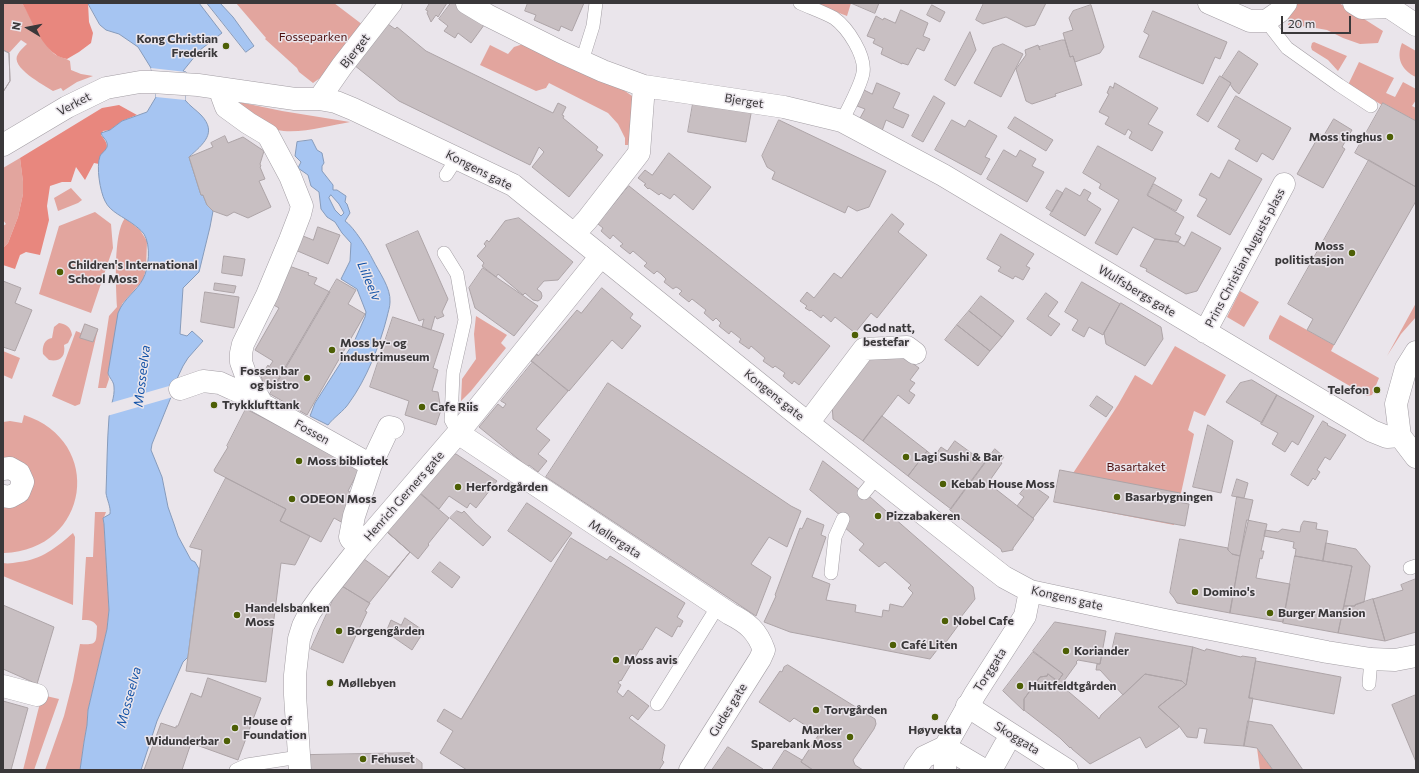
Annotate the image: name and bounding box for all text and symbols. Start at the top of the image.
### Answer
north arrow [8,8,48,48]
scale bar [1283,8,1353,34]
text: 20 m [1288,16,1315,30]
text: N [9,21,23,31]
park label: Fosseparken [279,30,347,44]
street label: Bjerget [337,31,373,71]
place label: Kong Christian Frederik [136,32,218,60]
marker: Kong Christian Frederik [221,41,231,51]
street label: Verket [55,89,93,119]
street label: Bjerget [723,91,765,111]
place label: Moss tinghus [1309,130,1382,144]
marker: Moss tinghus [1385,132,1395,142]
street label: Kongens gate [443,147,515,193]
street label: Prins Christian Augusts plass [1202,186,1288,330]
place label: Moss politistasjon [1275,239,1344,267]
marker: Moss politistasjon [1347,248,1357,258]
place label: Children's International School Moss [68,258,198,286]
water label: Lilleelv [354,259,384,303]
street label: Wulfsbergs gate [1096,262,1178,320]
marker: Children's International School Moss [55,267,65,277]
place label: God natt, bestefar [863,321,915,349]
marker: God natt, bestefar [850,330,860,340]
place label: Moss by- og industrimuseum [340,336,430,364]
water label: Mosseelva [130,344,154,408]
marker: Moss by- og industrimuseum [327,345,337,355]
place label: Fossen bar og bistro [240,364,299,392]
street label: Kongens gate [741,366,807,424]
marker: Fossen bar og bistro [302,373,312,383]
place label: Telefon [1327,383,1369,397]
marker: Telefon [1372,385,1382,395]
place label: Trykklufttank [222,398,300,412]
marker: Trykklufttank [209,400,219,410]
place label: Cafe Riis [430,400,478,414]
marker: Cafe Riis [417,402,427,412]
street label: Fossen [292,417,332,447]
street label: Henrich Gerners gate [361,448,447,544]
place label: Lagi Sushi & Bar [914,450,1002,464]
marker: Lagi Sushi & Bar [901,452,911,462]
place label: Moss bibliotek [307,454,388,468]
marker: Moss bibliotek [294,456,304,466]
park label: Basartaket [1106,460,1166,474]
place label: Kebab House Moss [951,477,1055,491]
marker: Kebab House Moss [938,479,948,489]
place label: Herfordgården [466,480,548,494]
marker: Herfordgården [453,482,463,492]
place label: Basarbygningen [1125,490,1213,504]
place label: ODEON Moss [300,492,376,506]
marker: Basarbygningen [1112,492,1122,502]
marker: ODEON Moss [287,494,297,504]
place label: Pizzabakeren [886,509,960,523]
marker: Pizzabakeren [873,511,883,521]
street label: Møllergata [586,517,644,561]
street label: Kongens gate [1030,583,1104,613]
place label: Domino's [1203,585,1255,599]
marker: Domino's [1190,587,1200,597]
place label: Handelsbanken Moss [245,601,330,629]
place label: Burger Mansion [1278,606,1366,620]
marker: Burger Mansion [1265,608,1275,618]
marker: Handelsbanken Moss [232,610,242,620]
place label: Nobel Cafe [953,614,1014,628]
marker: Nobel Cafe [940,616,950,626]
place label: Borgengården [347,624,425,638]
marker: Borgengården [334,626,344,636]
place label: Café Liten [901,638,957,652]
marker: Café Liten [888,640,898,650]
place label: Koriander [1074,644,1129,658]
street label: Torggata [971,645,1009,695]
marker: Koriander [1061,646,1071,656]
place label: Moss avis [624,653,678,667]
marker: Moss avis [611,655,621,665]
water label: Mosseelva [113,665,145,729]
place label: Møllebyen [338,676,396,690]
marker: Møllebyen [325,678,335,688]
place label: Huitfeldtgården [1028,679,1117,693]
street label: Gudes gate [706,681,750,739]
marker: Huitfeldtgården [1015,681,1025,691]
place label: Torvgården [824,703,887,717]
marker: Torvgården [811,705,821,715]
marker: Høyvekta [930,712,940,722]
place label: House of Foundation [243,714,307,742]
street label: Skoggata [992,718,1042,758]
marker: House of Foundation [230,723,240,733]
place label: Marker Sparebank Moss [751,723,842,751]
place label: Høyvekta [908,723,962,737]
marker: Marker Sparebank Moss [845,732,855,742]
place label: Widunderbar [146,734,219,748]
marker: Widunderbar [222,736,232,746]
place label: Fehuset [371,752,415,766]
marker: Fehuset [358,754,368,764]

